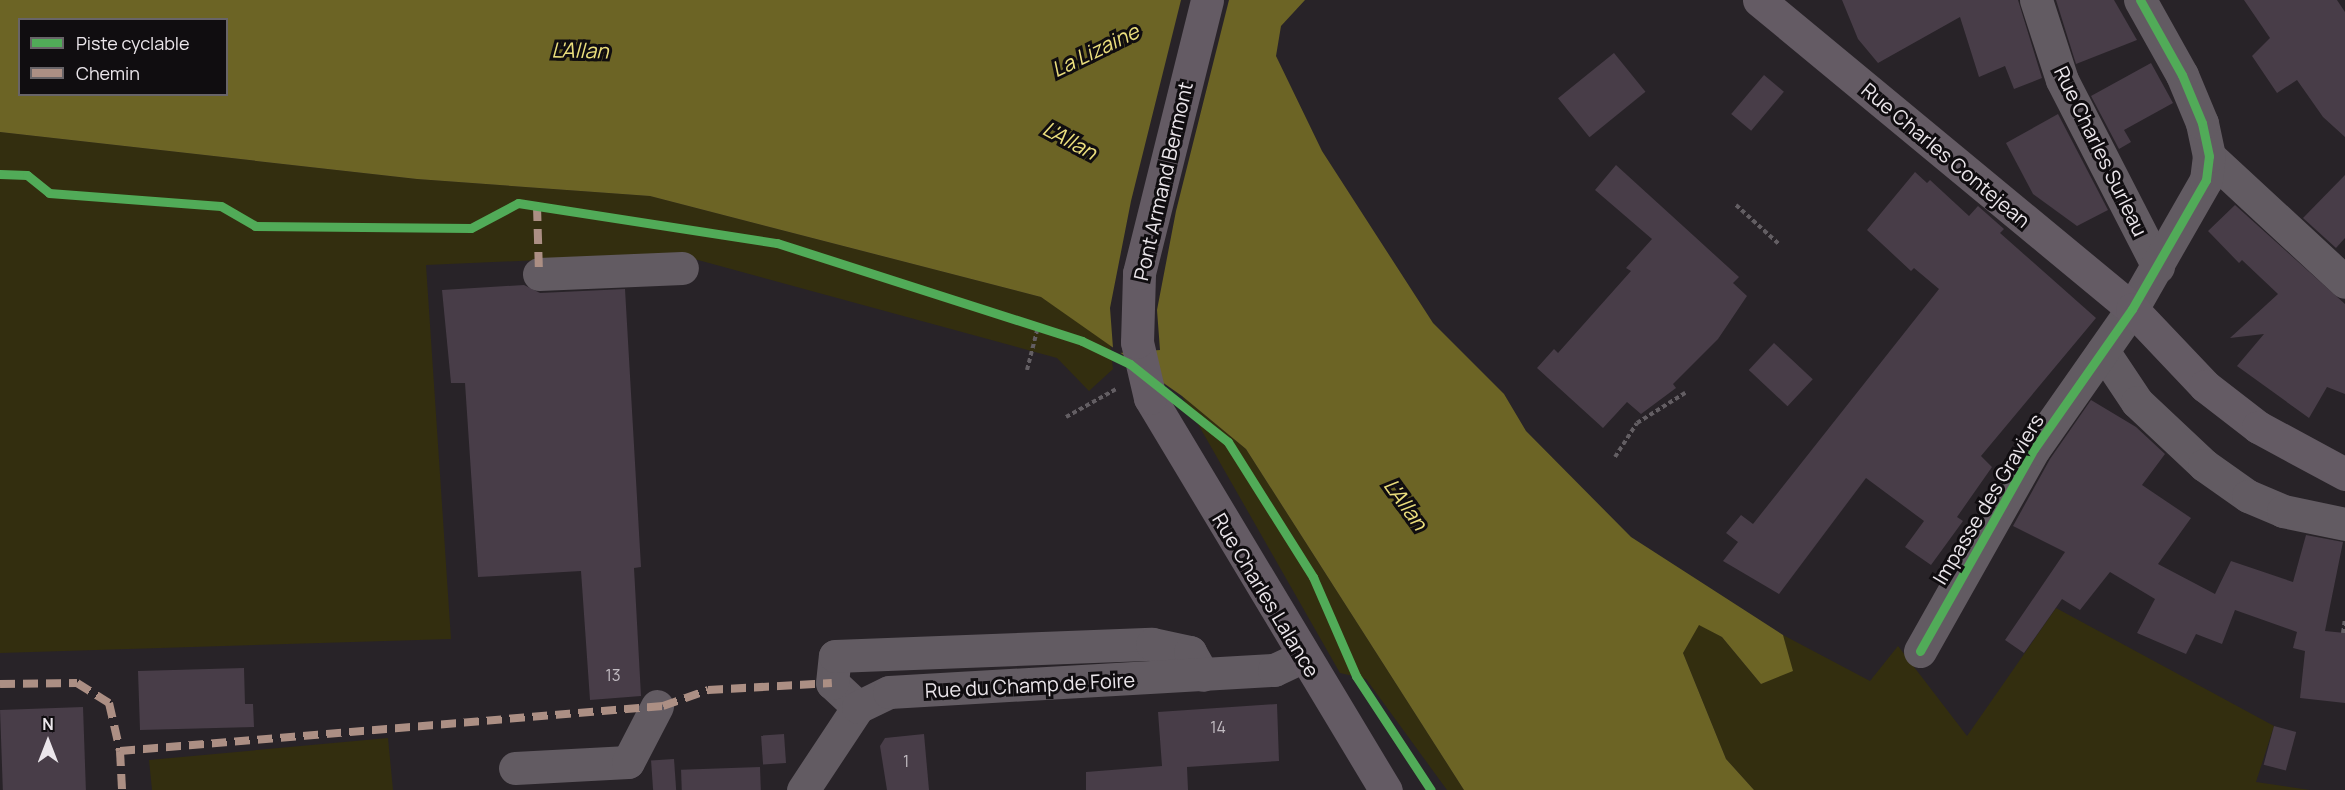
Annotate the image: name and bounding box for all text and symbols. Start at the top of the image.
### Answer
legend [18,18,228,96]
water label: La Lizaine [1047,18,1143,82]
text: Piste cyclable [76,31,190,55]
water label: L'Allan [551,37,609,63]
text: Chemin [76,61,140,85]
street label: Rue Charles Surleau [2049,62,2153,240]
street label: Rue Charles Contejean [1857,78,2035,232]
street label: Pont Armand Bermont [1128,79,1198,283]
water label: L'Allan [1039,115,1101,165]
street label: Impasse des Graviers [1928,409,2048,589]
water label: L'Allan [1379,473,1433,535]
street label: Rue Charles Lalance [1208,509,1324,681]
house number: 13 [605,665,621,685]
street label: Rue du Champ de Foire [924,668,1136,702]
north arrow [18,712,78,772]
text: N [42,713,54,735]
house number: 14 [1210,717,1226,737]
house number: 1 [903,751,909,771]

